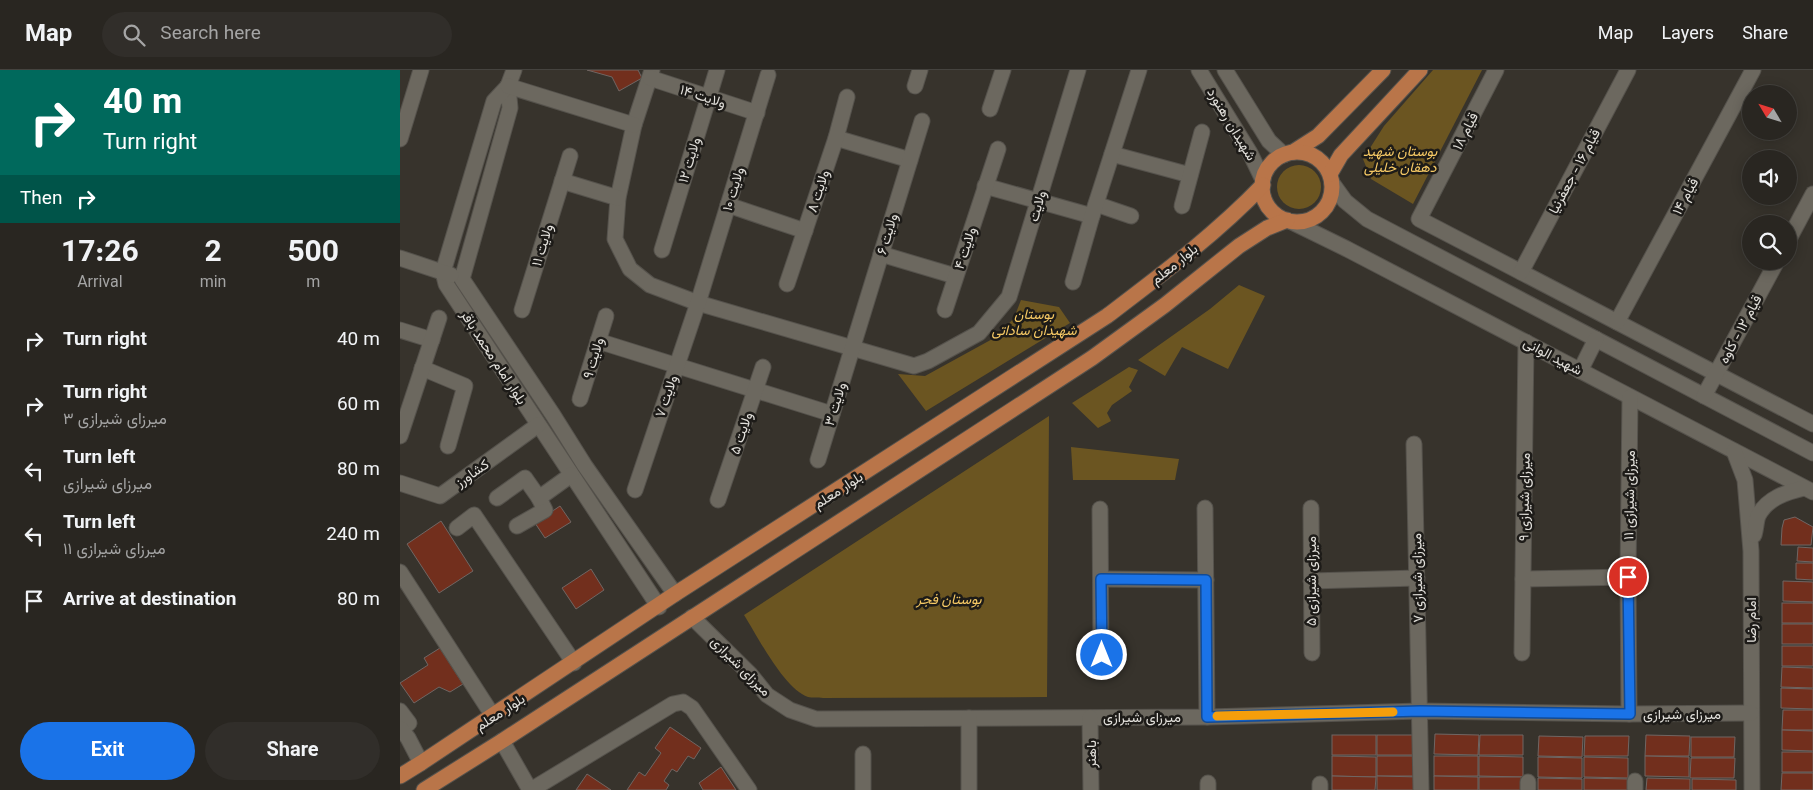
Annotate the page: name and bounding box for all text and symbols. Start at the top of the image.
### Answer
search box [102,12,452,57]
text: Map [25,16,72,54]
text: Search here [160,20,261,49]
icon: search [120,21,148,49]
text: Map [1598,21,1633,49]
text: Layers [1661,21,1714,49]
text: Share [1742,21,1788,49]
text: 40 m [103,77,182,132]
street label: ولایت ۱۴ [676,80,728,116]
street label: شهیدان رهنورد [1200,84,1261,166]
north arrow [1742,85,1798,140]
map controls [1742,85,1797,270]
icon: right [20,90,85,155]
street label: قیام ۱۸ [1448,109,1486,155]
street label: قیام ۱۶ - جعفرنیا [1544,125,1607,218]
text: Turn right [103,126,197,161]
street label: ولایت ۱۲ [674,135,708,186]
park label: بوستان شهید دهقان خلیلی [1363,142,1438,180]
button: sound [1742,150,1797,205]
street label: ولایت ۱۰ [718,165,752,214]
street label: ولایت ۸ [803,168,837,216]
street label: قیام ۱۴ [1668,174,1706,219]
text: Then [20,185,62,214]
icon: right [72,185,100,213]
street label: ولایت [1024,188,1054,225]
street label: ولایت ۶ [872,211,906,258]
button: search [1742,215,1797,270]
street label: ولایت ۱۱ [527,222,561,270]
street label: ولایت ۴ [950,225,984,273]
text: 17:26 [61,230,139,277]
text: 2 [204,230,222,277]
text: 500 [287,230,339,277]
street label: بلوار معلم [1147,240,1204,292]
text: Arrival [77,271,123,296]
text: min [200,271,226,296]
text: m [306,271,320,296]
street label: قیام ۱۲ - کاوه [1714,292,1769,368]
park label: بوستان شهیدان ساداتی [991,305,1077,343]
street label: بلوار امام محمد باقر [453,306,531,410]
text: Turn right [63,326,147,355]
text: 40 m [337,326,380,355]
icon: right [20,327,48,355]
street label: شهید الوانی [1519,333,1586,383]
street label: ولایت ۹ [578,335,612,382]
street label: ولایت ۷ [650,372,685,421]
text: Turn right [63,379,147,408]
street label: ولایت ۳ [820,380,854,429]
text: 60 m [337,391,380,420]
icon: right [20,392,48,420]
text: میرزای شیرازی ۳ [63,408,167,433]
street label: ولایت ۵ [725,409,760,458]
text: Turn left [63,444,135,473]
street label: میرزای شیرازی ۱۱ [1619,450,1643,540]
street label: میرزای شیرازی ۹ [1514,453,1538,541]
street label: کشاورز [451,455,495,495]
text: 80 m [337,456,380,485]
icon: left [20,457,48,485]
street label: بلوار معلم [810,467,868,516]
text: میرزای شیرازی [63,473,152,498]
text: Turn left [63,509,135,538]
text: 240 m [326,521,380,550]
icon: left [20,522,48,550]
street label: میرزای شیرازی ۷ [1407,533,1431,623]
street label: میرزای شیرازی ۵ [1302,536,1324,626]
text: میرزای شیرازی ۱۱ [63,538,166,563]
pin [1607,556,1649,598]
icon: arrive [1614,563,1642,591]
text: Arrive at destination [63,586,236,615]
text: 80 m [337,586,380,615]
icon: arrive [20,587,48,615]
park label: بوستان فجر [915,590,982,612]
street label: امام رضا [1742,597,1764,643]
position arrow [1075,628,1127,680]
street label: میرزای شیرازی [704,632,775,703]
street label: بلوار معلم [472,689,530,738]
street label: میرزای شیرازی [1643,705,1721,727]
street label: میرزای شیرازی [1103,708,1181,730]
button: Exit [20,722,195,780]
button: Share [205,722,380,780]
street label: باهنر [1082,740,1104,769]

